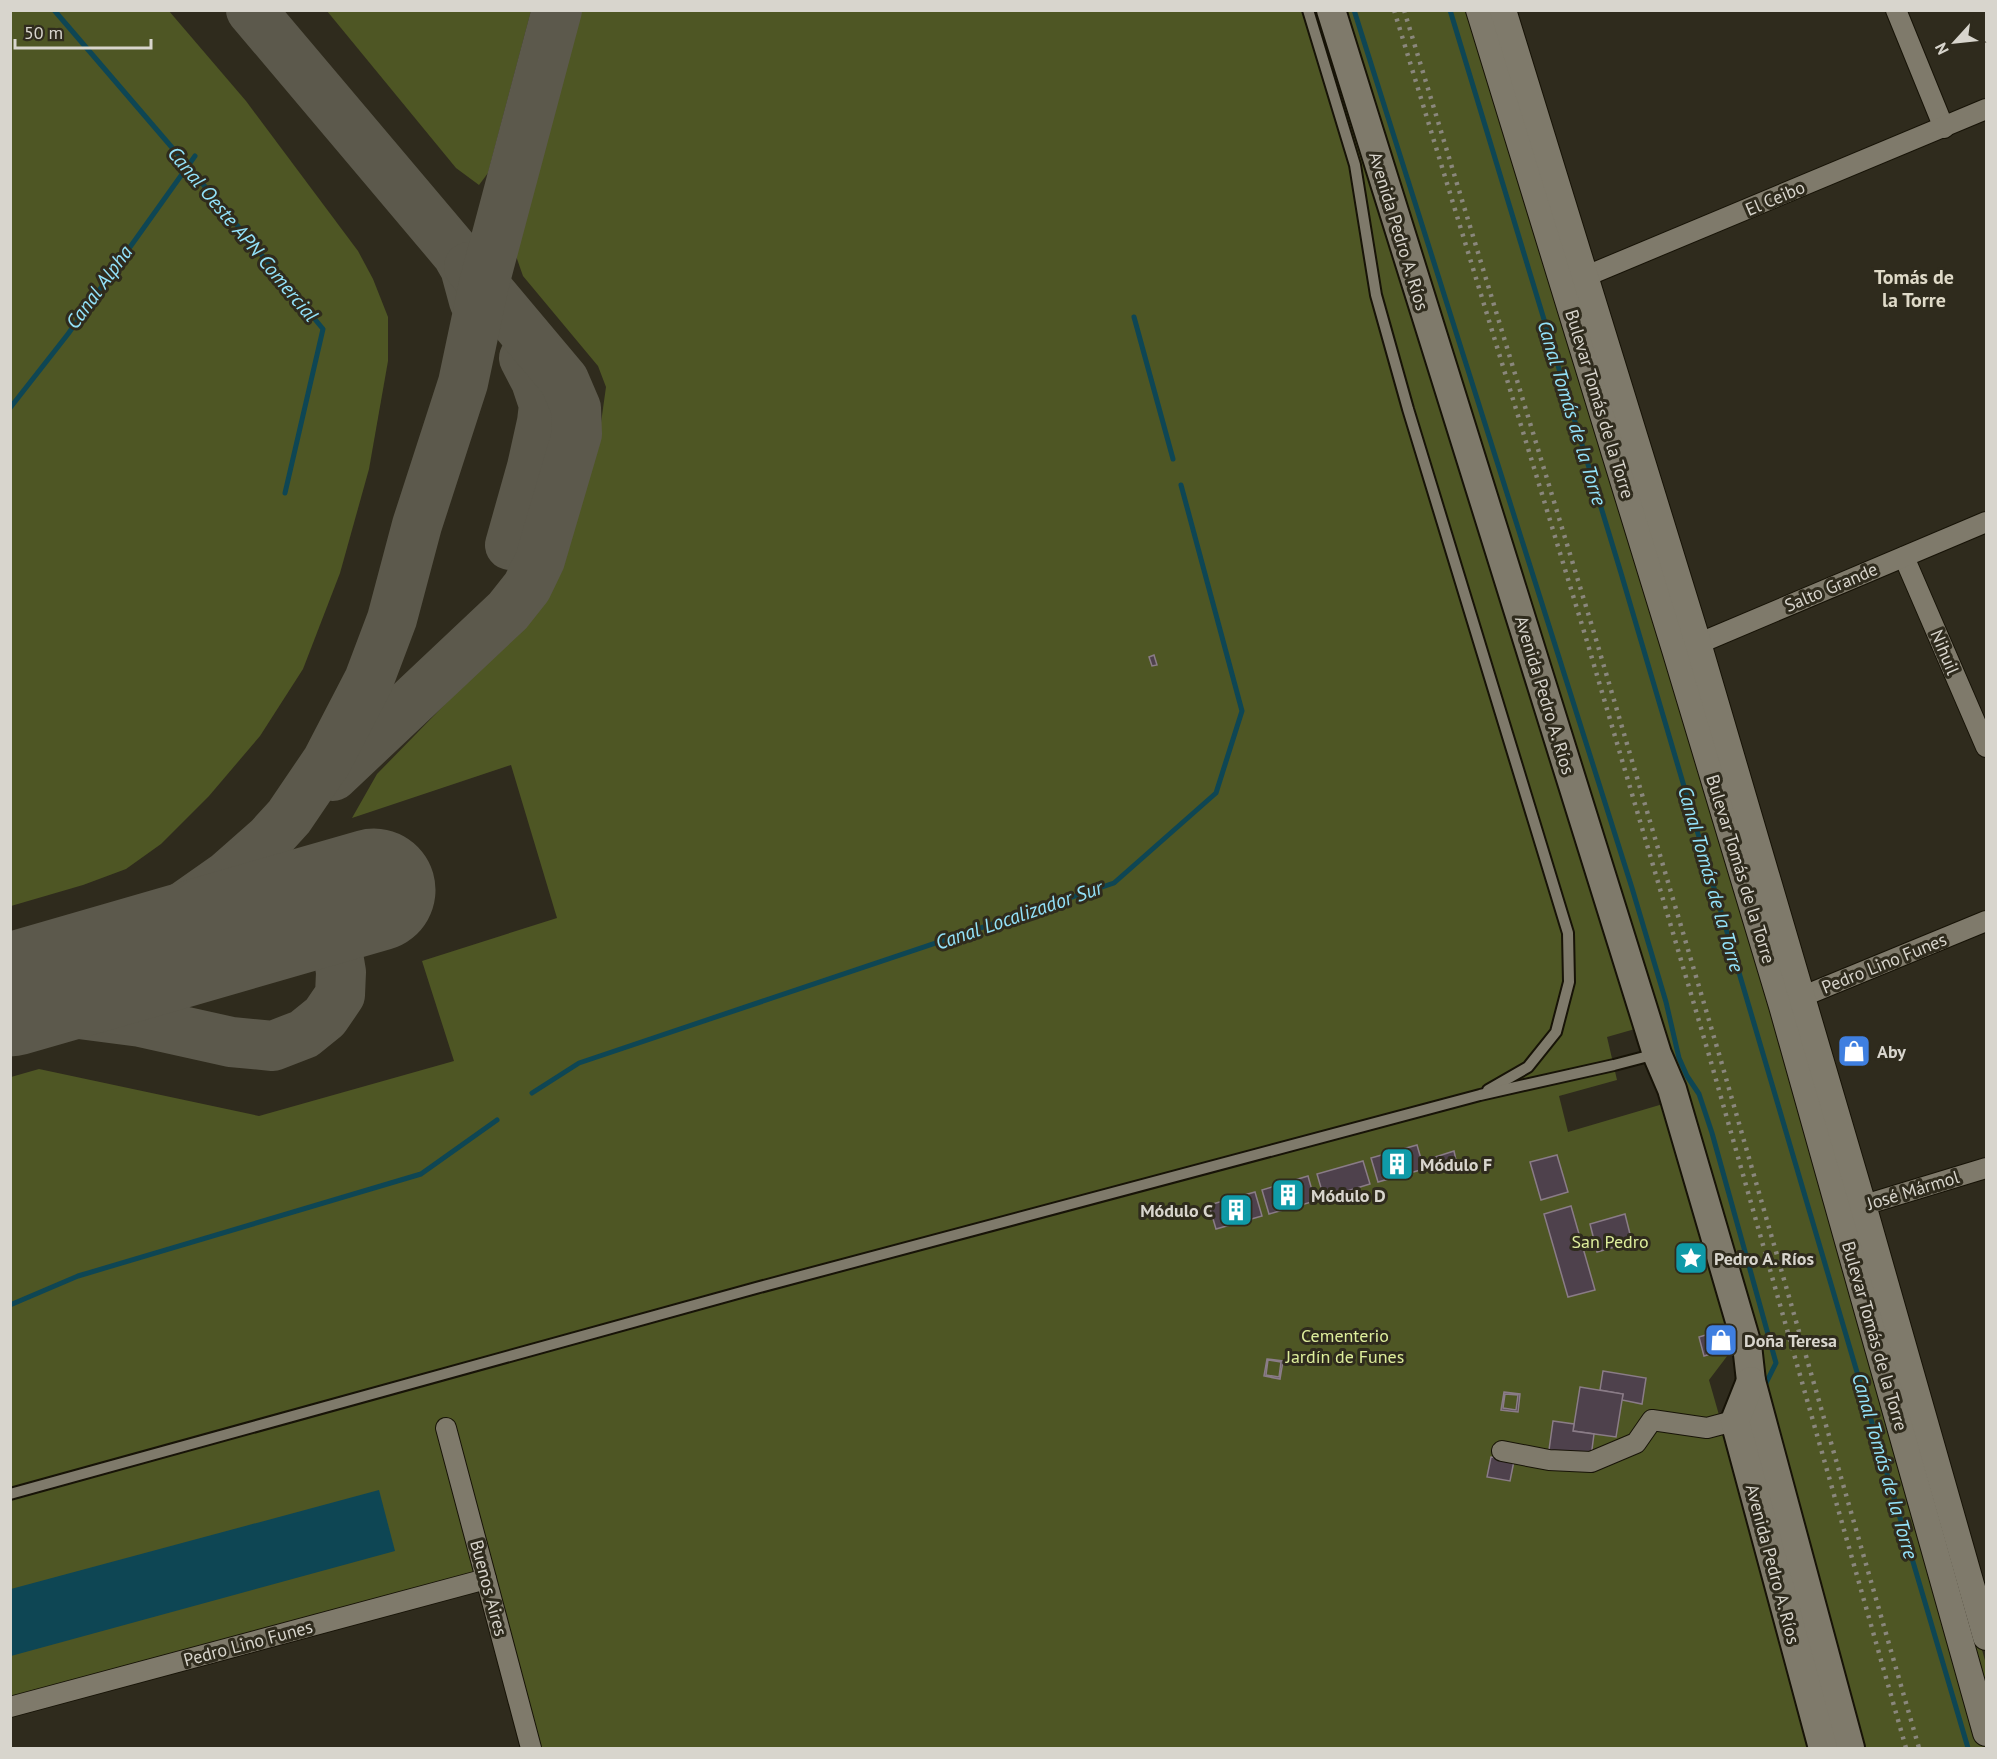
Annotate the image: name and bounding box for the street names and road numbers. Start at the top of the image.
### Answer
street label: Avenida Pedro A. Ríos [1364,149,1434,313]
street label: El Ceibo [1742,175,1808,221]
street label: Bulevar Tomás de la Torre [1560,307,1640,501]
street label: Salto Grande [1781,557,1881,617]
street label: Avenida Pedro A. Ríos [1510,613,1580,777]
street label: Nihuil [1925,626,1965,679]
street label: Bulevar Tomás de la Torre [1701,772,1781,966]
street label: Pedro Lino Funes [1818,927,1950,999]
street label: José Mármol [1863,1165,1963,1215]
street label: Bulevar Tomás de la Torre [1837,1239,1913,1433]
street label: Avenida Pedro A. Ríos [1741,1481,1805,1647]
street label: Buenos Aires [465,1537,513,1639]
street label: Pedro Lino Funes [181,1615,315,1671]

